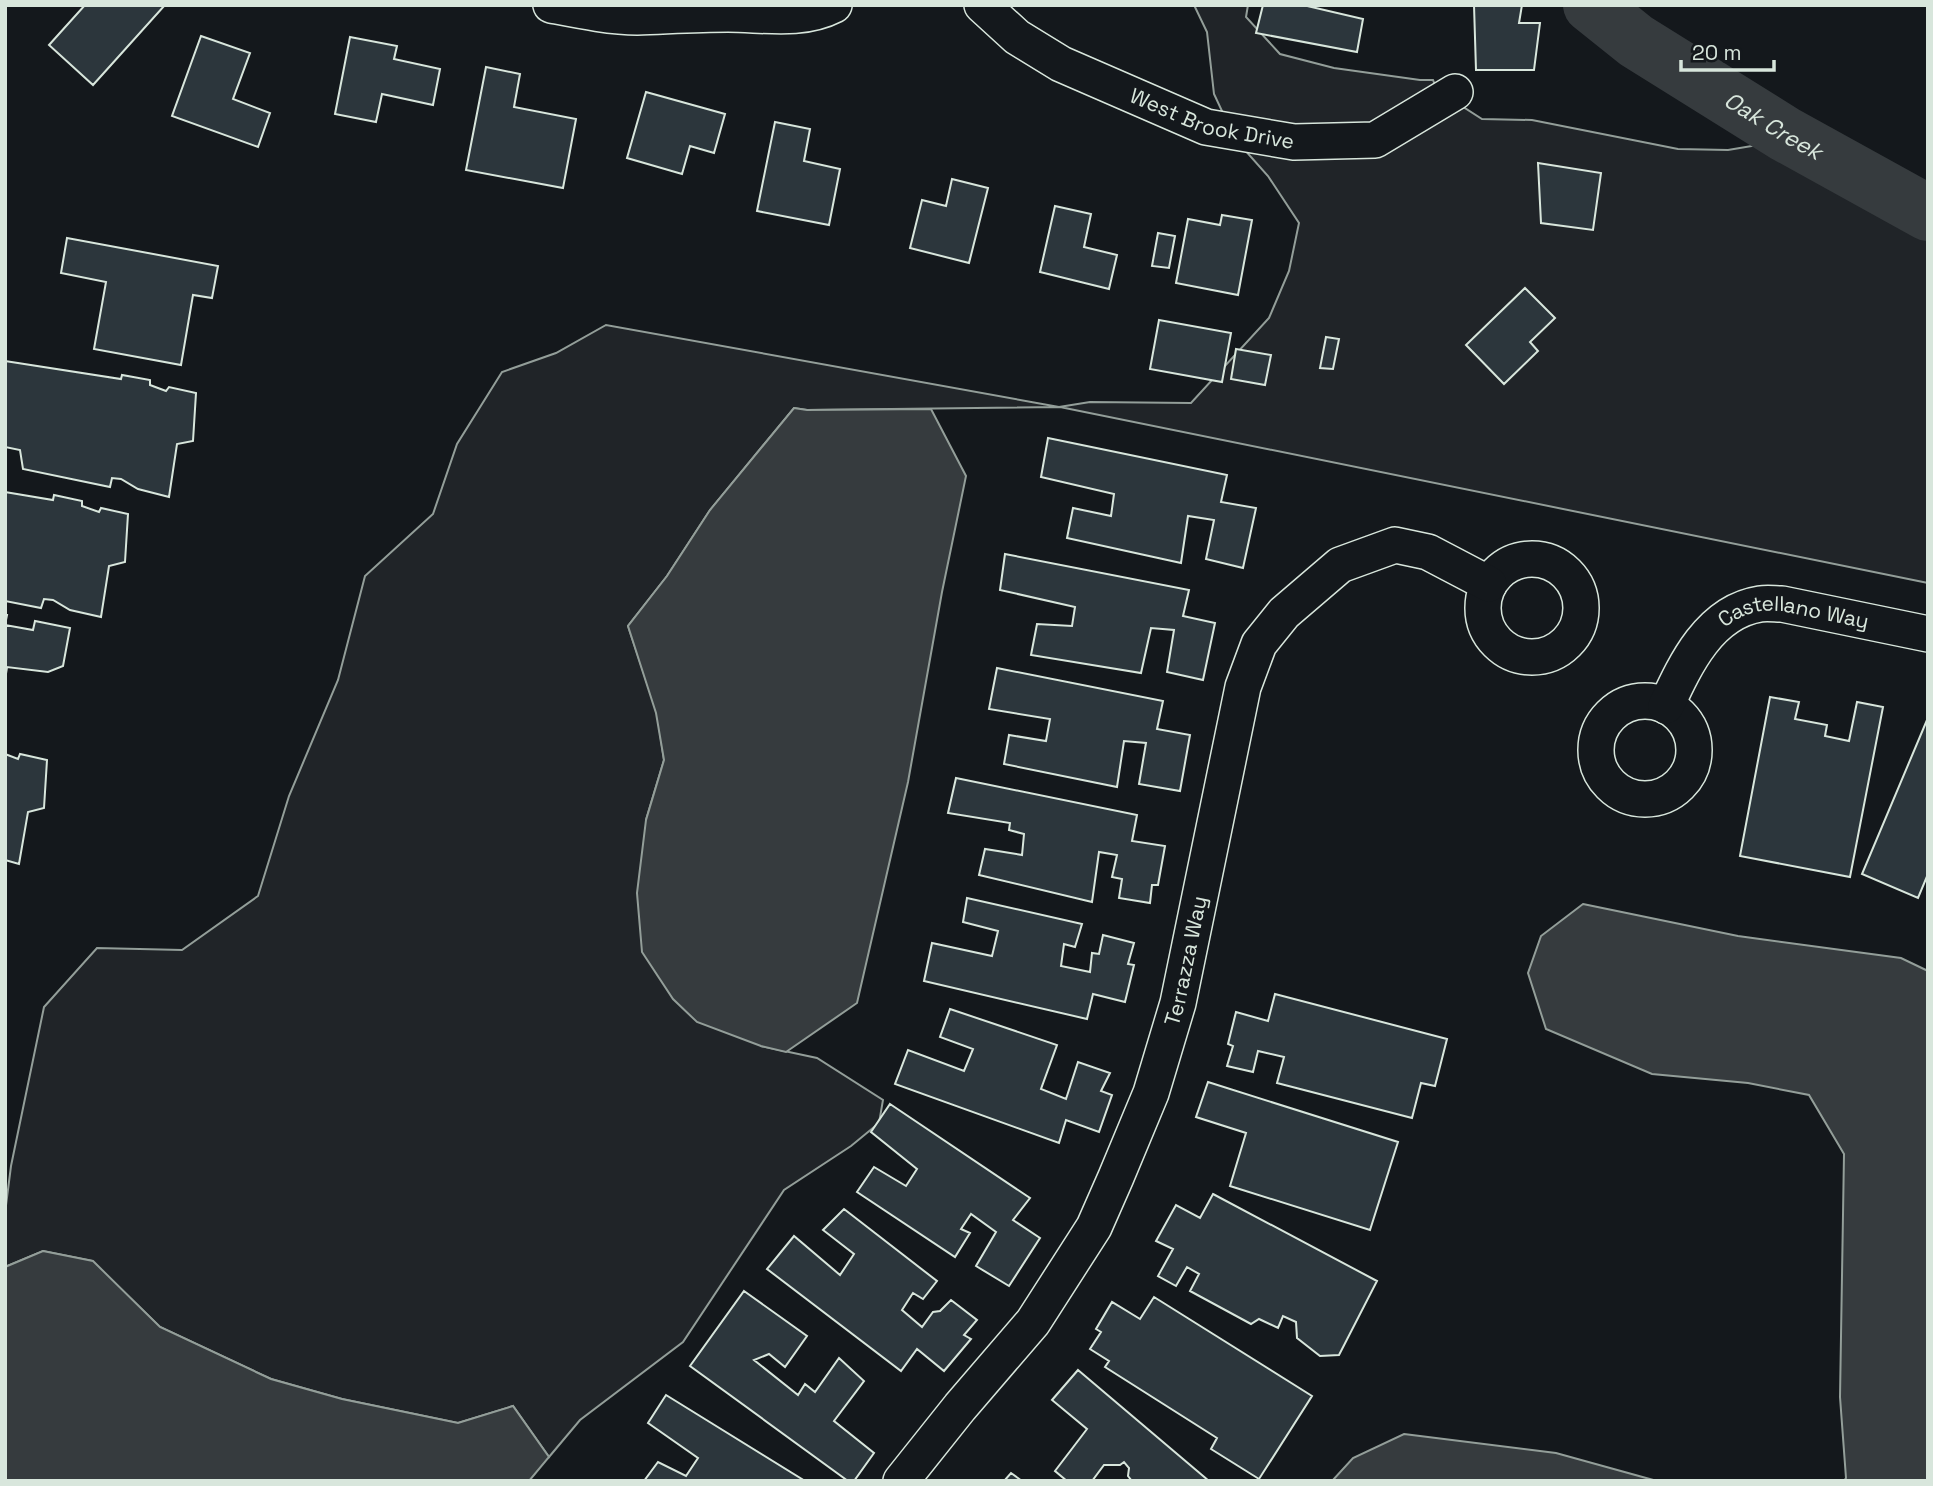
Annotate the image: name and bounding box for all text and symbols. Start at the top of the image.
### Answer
scale bar [1681,28,1774,72]
text: 20 m [1692,39,1742,66]
street label: West Brook Drive [1126,82,1296,155]
water label: Oak Creek [1718,85,1830,168]
street label: Castellano Way [1712,590,1871,635]
street label: Terrazza Way [1158,893,1213,1029]

